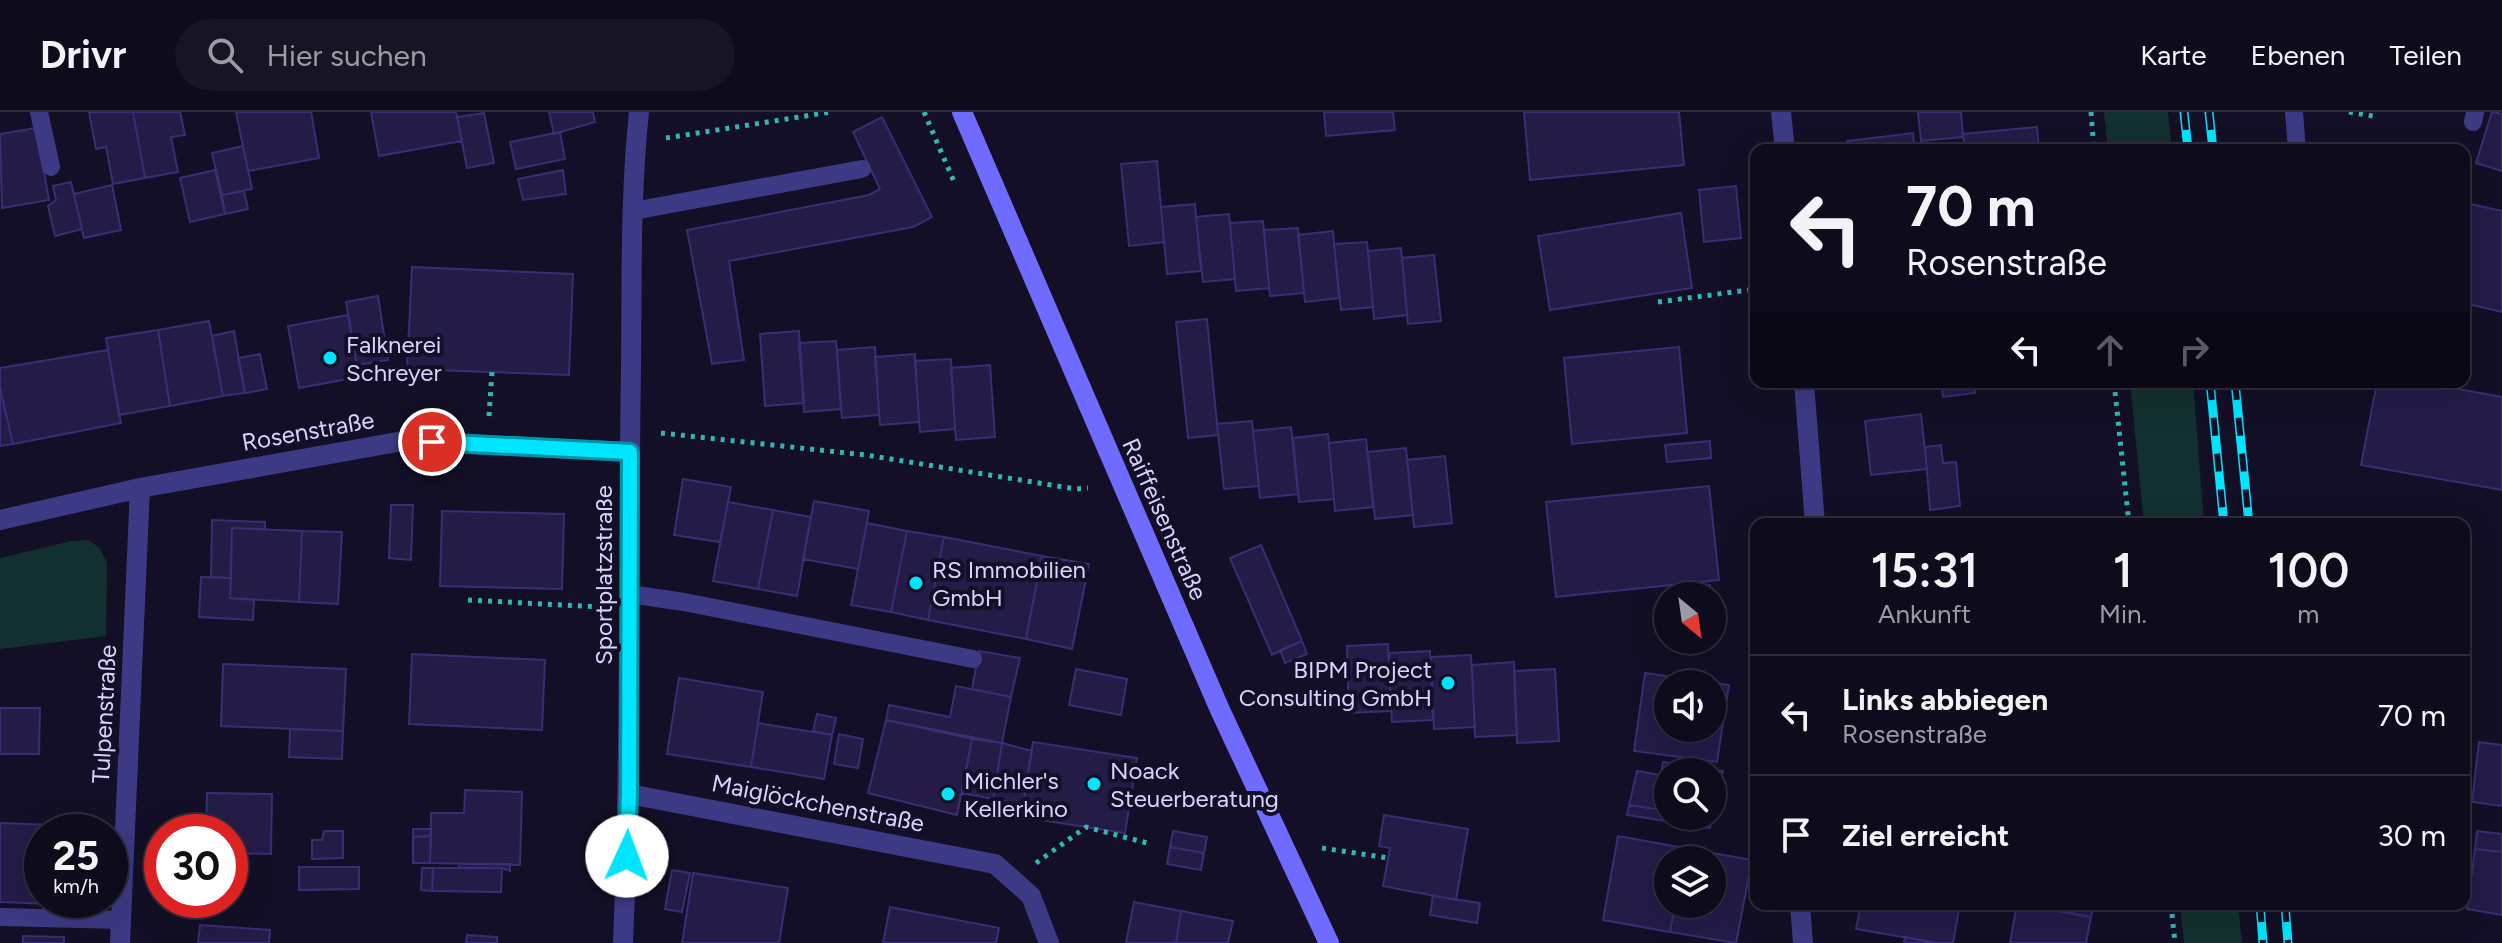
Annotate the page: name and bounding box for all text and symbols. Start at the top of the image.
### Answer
search box [175,19,735,91]
text: Drivr [40,32,127,78]
icon: search [203,33,247,77]
text: Hier suchen [267,37,427,74]
text: Karte [2140,38,2207,72]
text: Ebenen [2251,38,2345,72]
text: Teilen [2389,38,2462,72]
text: 70 m [1906,173,2036,240]
icon: left [1774,176,1878,280]
text: Rosenstraße [1906,241,2107,284]
icon: left [2004,328,2048,372]
icon: ahead [2088,328,2132,372]
icon: right [2172,328,2216,372]
place label: Falknerei Schreyer [346,330,442,387]
marker: Falknerei Schreyer [321,349,339,367]
street label: Rosenstraße [240,405,376,457]
pin [398,408,466,476]
icon: arrive [410,420,454,464]
street label: Raiffeisenstraße [1116,434,1214,604]
street label: Sportplatzstraße [589,485,618,665]
text: 15:31 [1871,541,1978,599]
text: 1 [2113,541,2133,599]
text: 100 [2267,541,2349,599]
place label: RS Immobilien GmbH [932,555,1086,612]
marker: RS Immobilien GmbH [907,574,925,592]
north arrow [1654,582,1726,654]
map controls [1654,582,1726,918]
text: Ankunft [1878,598,1971,630]
text: Min. [2099,598,2147,630]
text: m [2297,598,2320,630]
street label: Tulpenstraße [86,644,122,784]
place label: BIPM Project Consulting GmbH [1239,655,1432,712]
button: sound [1654,670,1726,742]
marker: BIPM Project Consulting GmbH [1439,674,1457,692]
text: Links abbiegen [1842,681,2048,718]
icon: left [1774,693,1818,737]
text: 70 m [2378,697,2446,734]
text: Rosenstraße [1842,718,1987,750]
place label: Noack Steuerberatung [1110,756,1279,813]
button: search [1654,758,1726,830]
place label: Michler's Kellerkino [964,766,1068,823]
street label: Maiglöckchenstraße [709,768,927,838]
marker: Noack Steuerberatung [1085,775,1103,793]
marker: Michler's Kellerkino [939,785,957,803]
icon: arrive [1774,813,1818,857]
speed limit sign: 30 [144,814,248,918]
position arrow [585,814,669,898]
text: Ziel erreicht [1842,817,2009,854]
text: 30 m [2378,817,2446,854]
text: 25 [53,832,99,880]
button: layers [1654,846,1726,918]
text: km/h [53,874,99,898]

